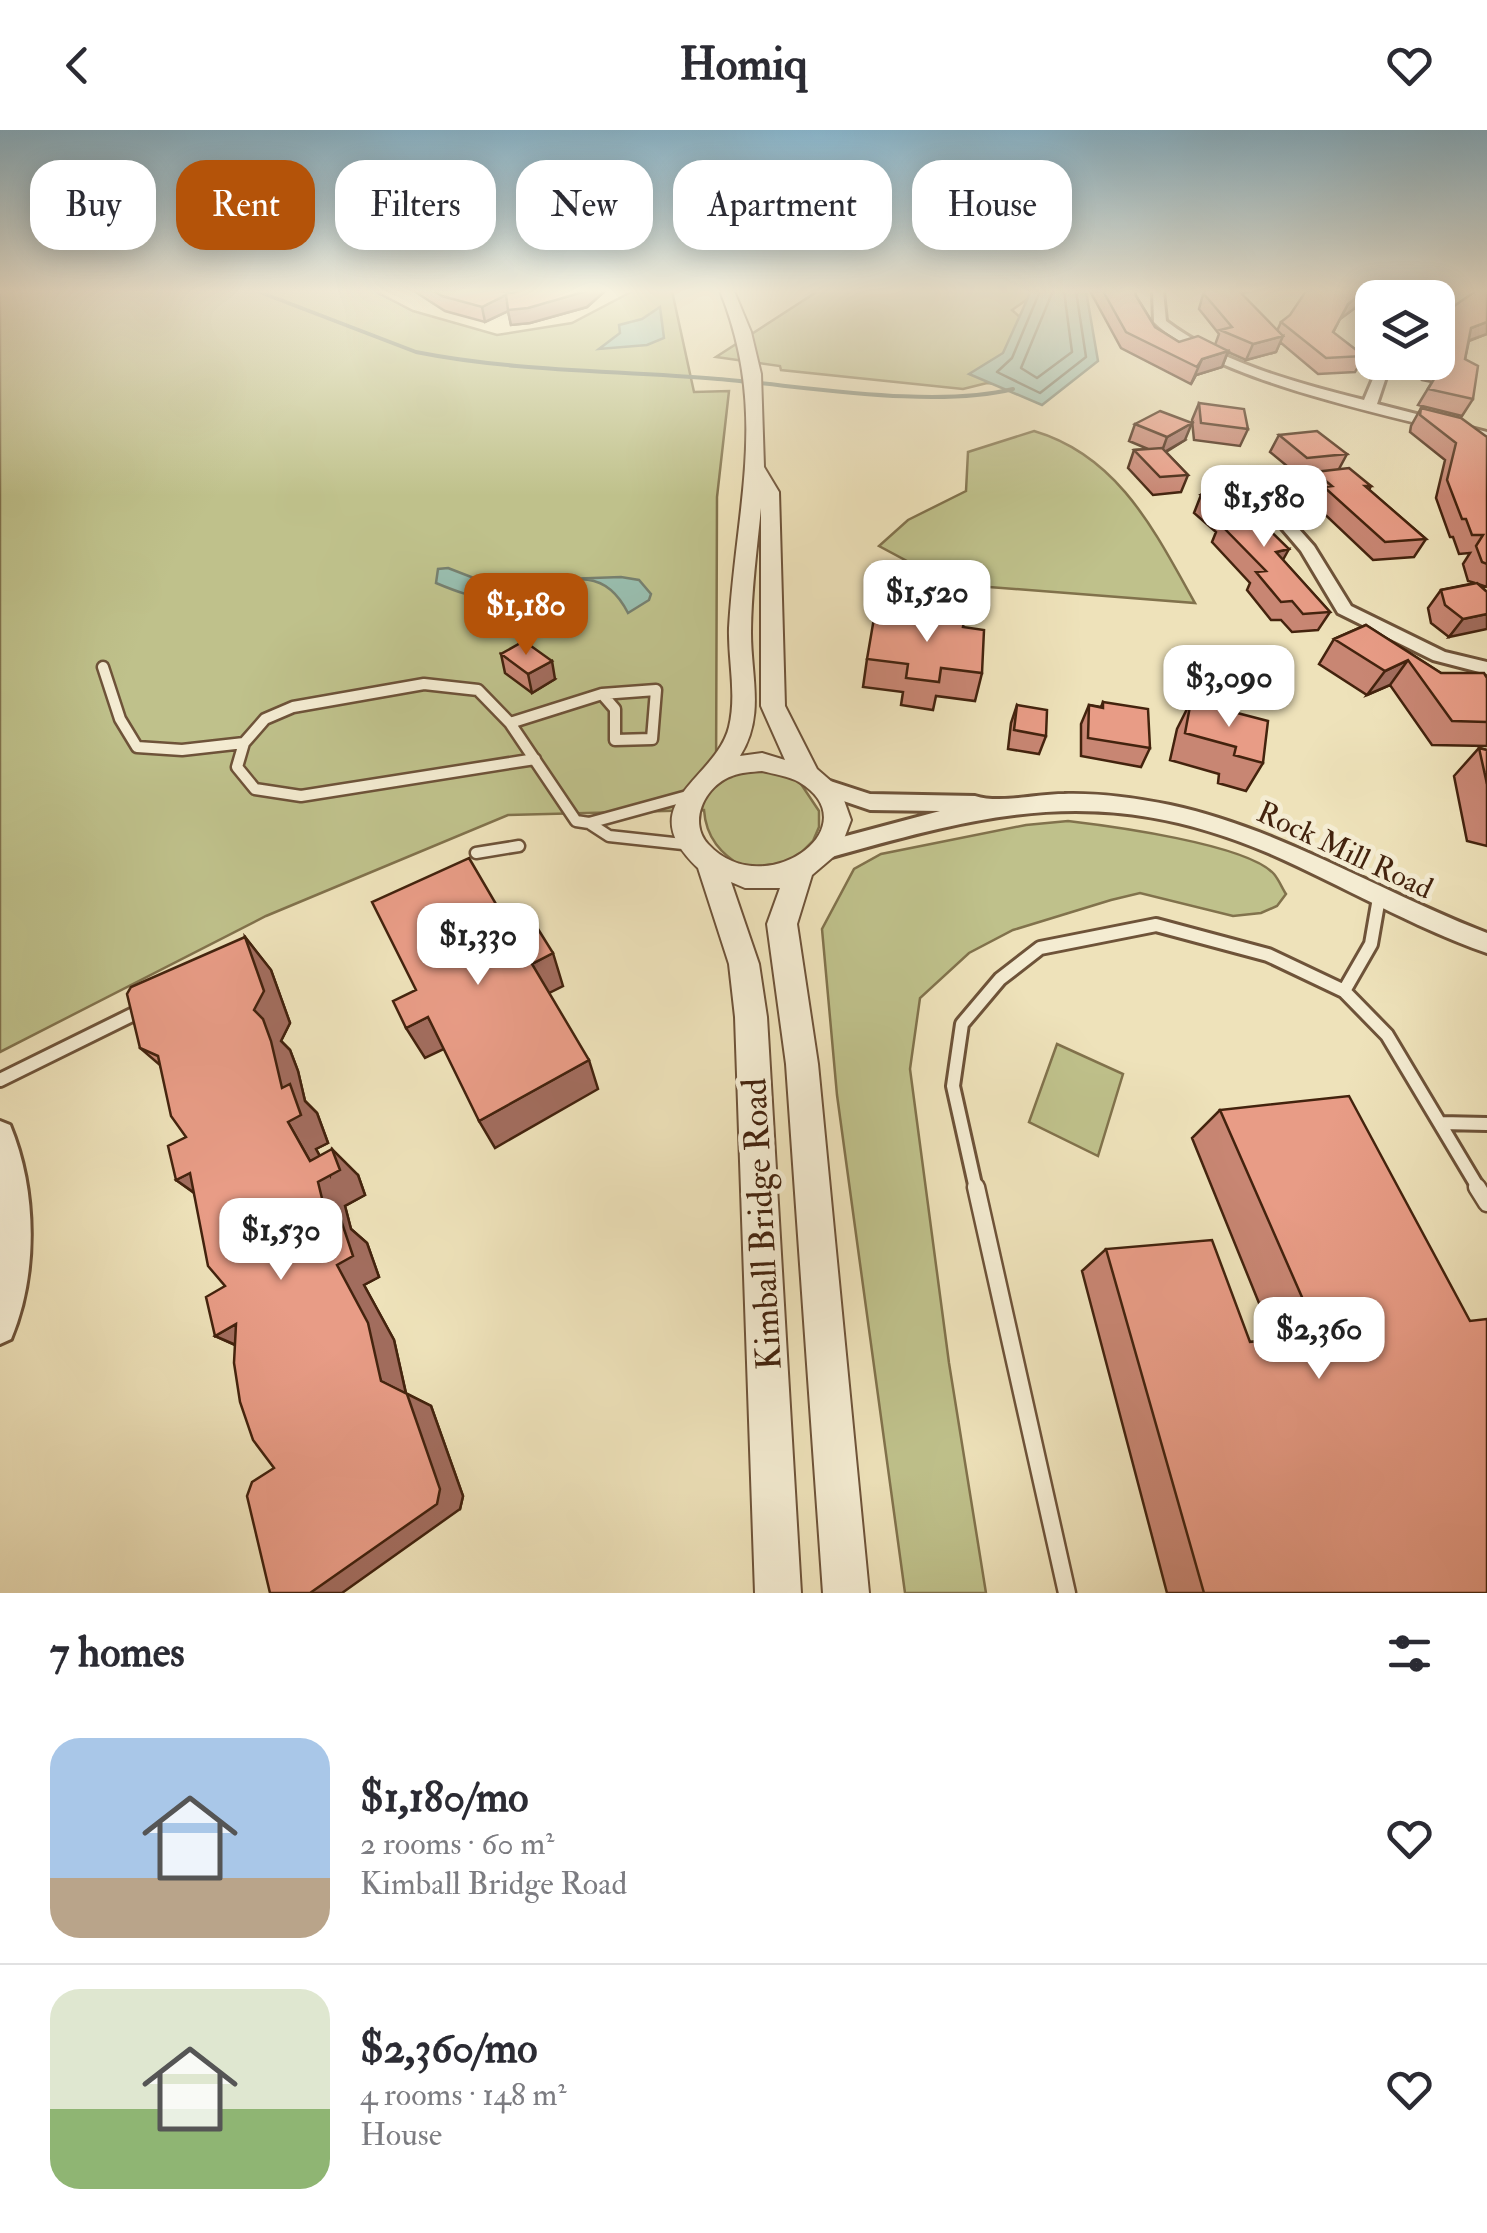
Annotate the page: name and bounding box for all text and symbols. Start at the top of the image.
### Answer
text: Homiq [679,37,808,93]
icon: back [50,38,105,93]
icon: heart [1382,38,1437,93]
chip: Buy [30,160,156,250]
chip: Rent [176,160,315,250]
chip: Filters [335,160,496,250]
chip: New [516,160,653,250]
chip: Apartment [673,160,892,250]
chip: House [912,160,1072,250]
map controls [1355,280,1455,380]
button: layers [1355,280,1455,380]
pin: $1,580 [1183,465,1345,550]
text: $1,580 [1223,477,1305,517]
pin: $1,520 [846,560,1008,645]
text: $1,520 [885,572,969,612]
pin: $1,180 [445,573,607,658]
text: $1,180 [486,585,566,625]
pin: $3,090 [1148,645,1310,730]
text: $3,090 [1185,657,1273,697]
street label: Rock Mill Road [1251,794,1439,907]
pin: $1,330 [397,903,559,988]
text: $1,330 [439,915,517,955]
street label: Kimball Bridge Road [732,1077,792,1371]
pin: $1,530 [200,1198,362,1283]
text: $1,530 [241,1210,321,1250]
pin: $2,360 [1238,1297,1400,1382]
text: $2,360 [1276,1309,1362,1349]
icon: filters [1382,1626,1437,1681]
text: 7 homes [50,1627,185,1679]
text: $1,180/mo [360,1772,529,1824]
icon: home [130,1778,250,1898]
icon: heart [1382,1811,1437,1866]
text: 2 rooms · 60 m² [360,1824,554,1864]
text: Kimball Bridge Road [360,1864,627,1904]
text: $2,360/mo [360,2023,537,2075]
icon: home [130,2029,250,2149]
icon: heart [1382,2062,1437,2117]
text: 4 rooms · 148 m² [360,2075,566,2115]
text: House [360,2115,442,2155]

